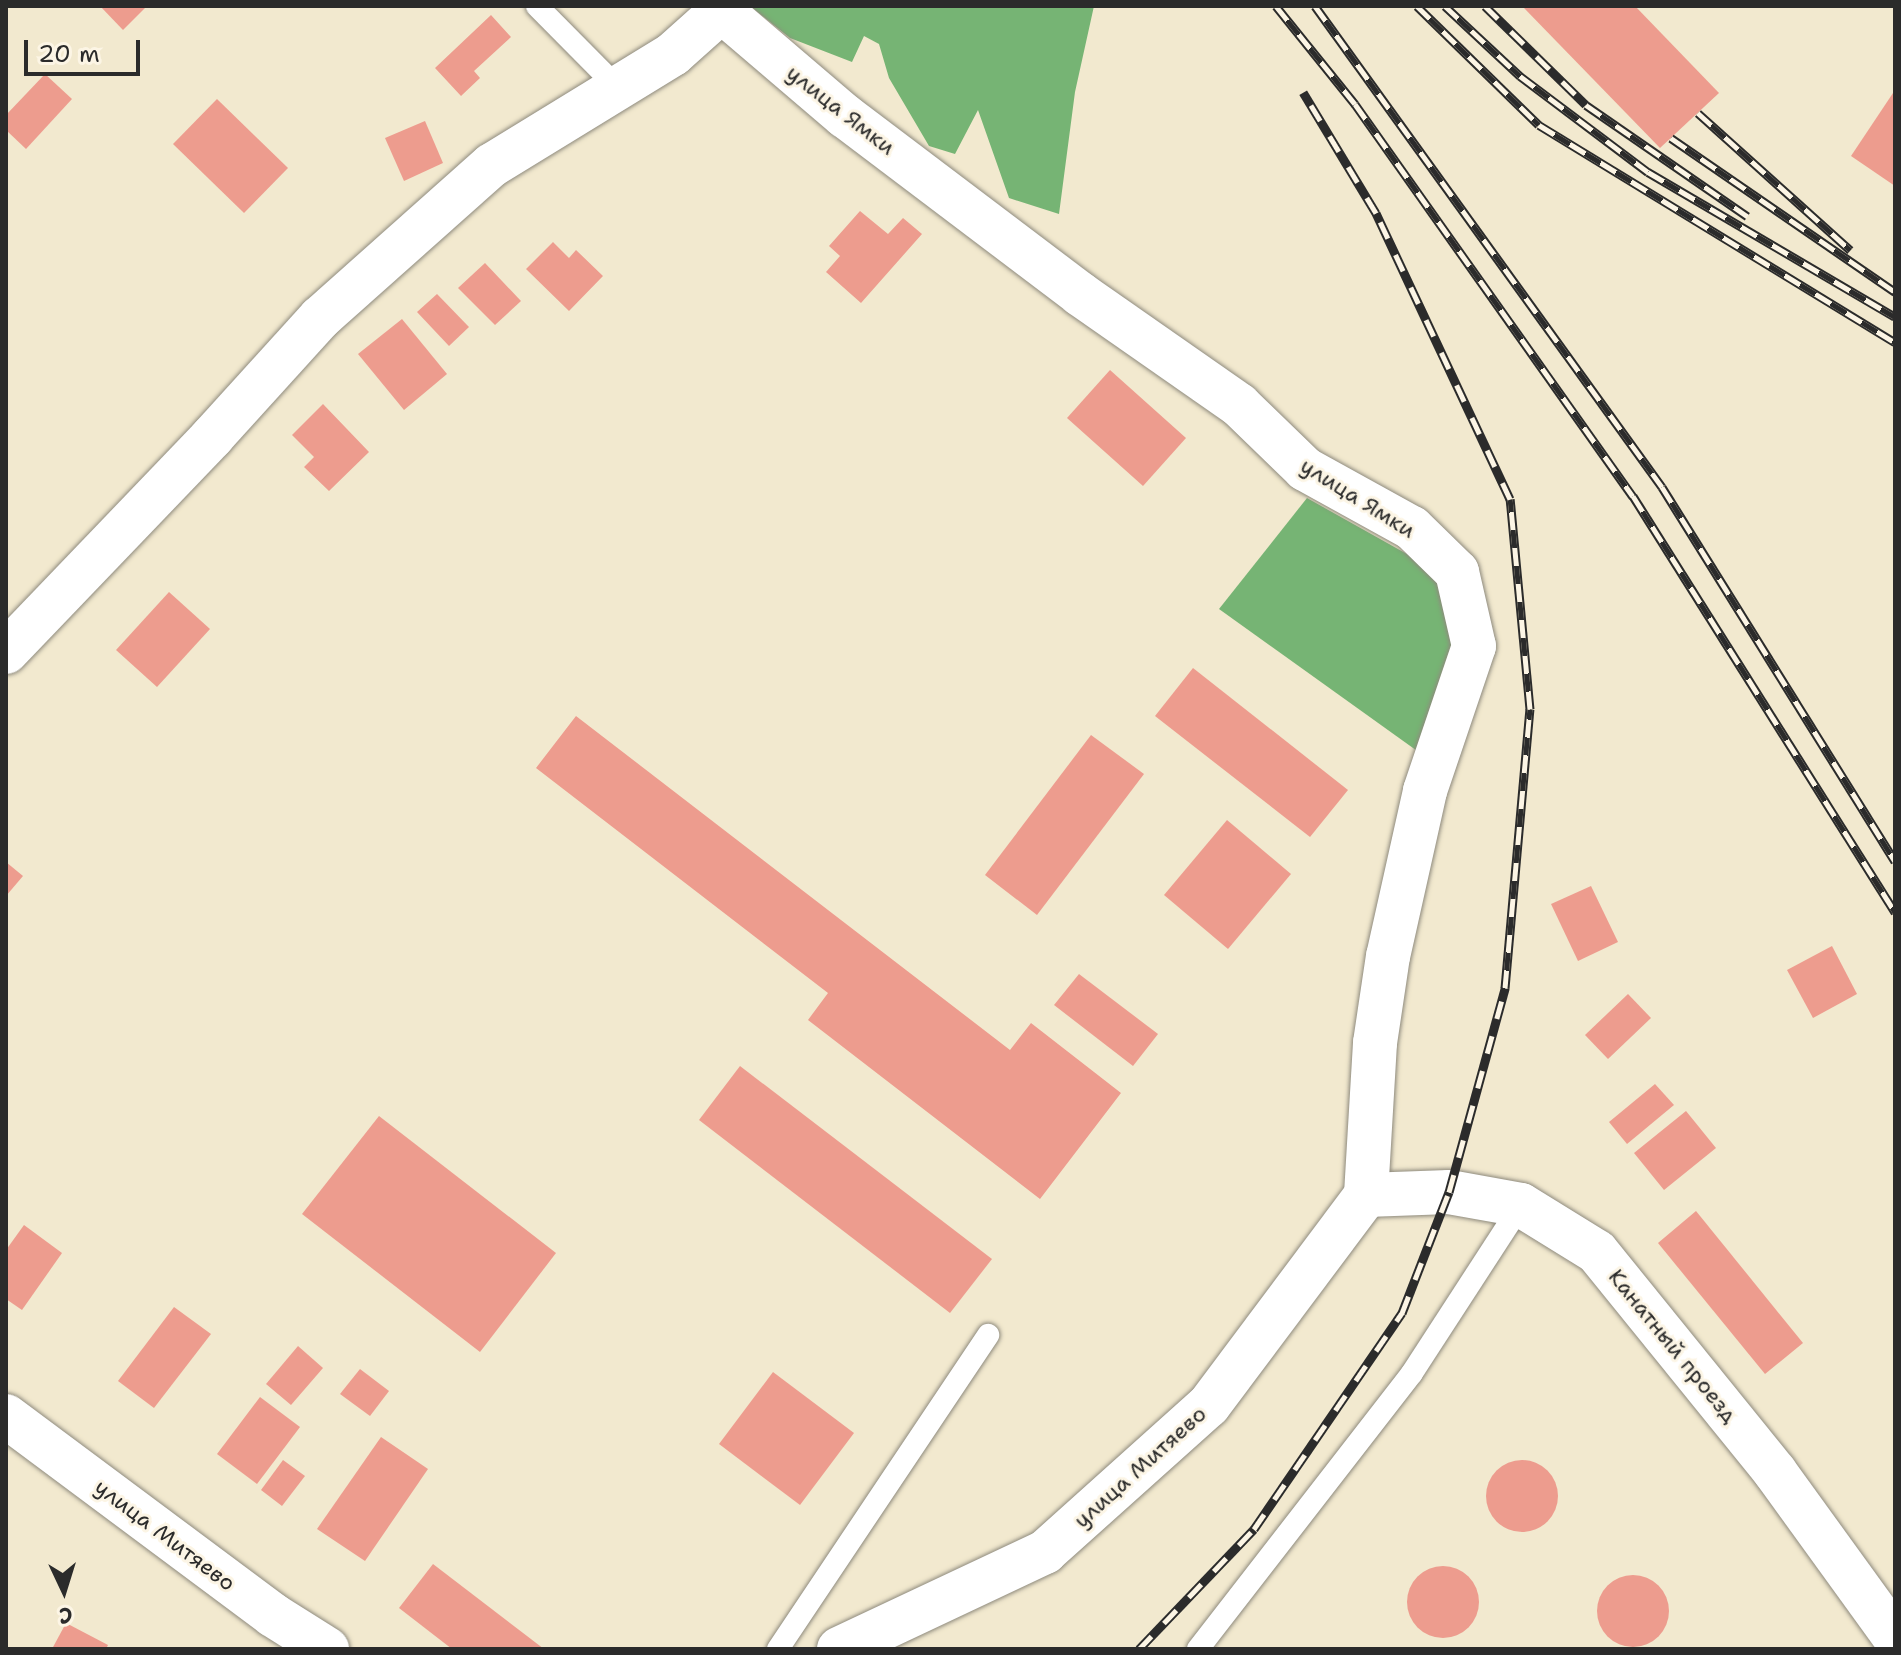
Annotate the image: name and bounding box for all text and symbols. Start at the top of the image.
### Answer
scale bar [28,24,144,74]
text: 20 m [38,38,100,70]
street label: улица Ямки [782,59,900,161]
street label: улица Ямки [1296,452,1420,544]
street label: Канатный проезд [1603,1264,1743,1428]
street label: улица Митяево [1068,1401,1212,1533]
street label: улица Митяево [90,1474,240,1596]
north arrow [24,1551,104,1631]
text: С [58,1601,73,1630]

